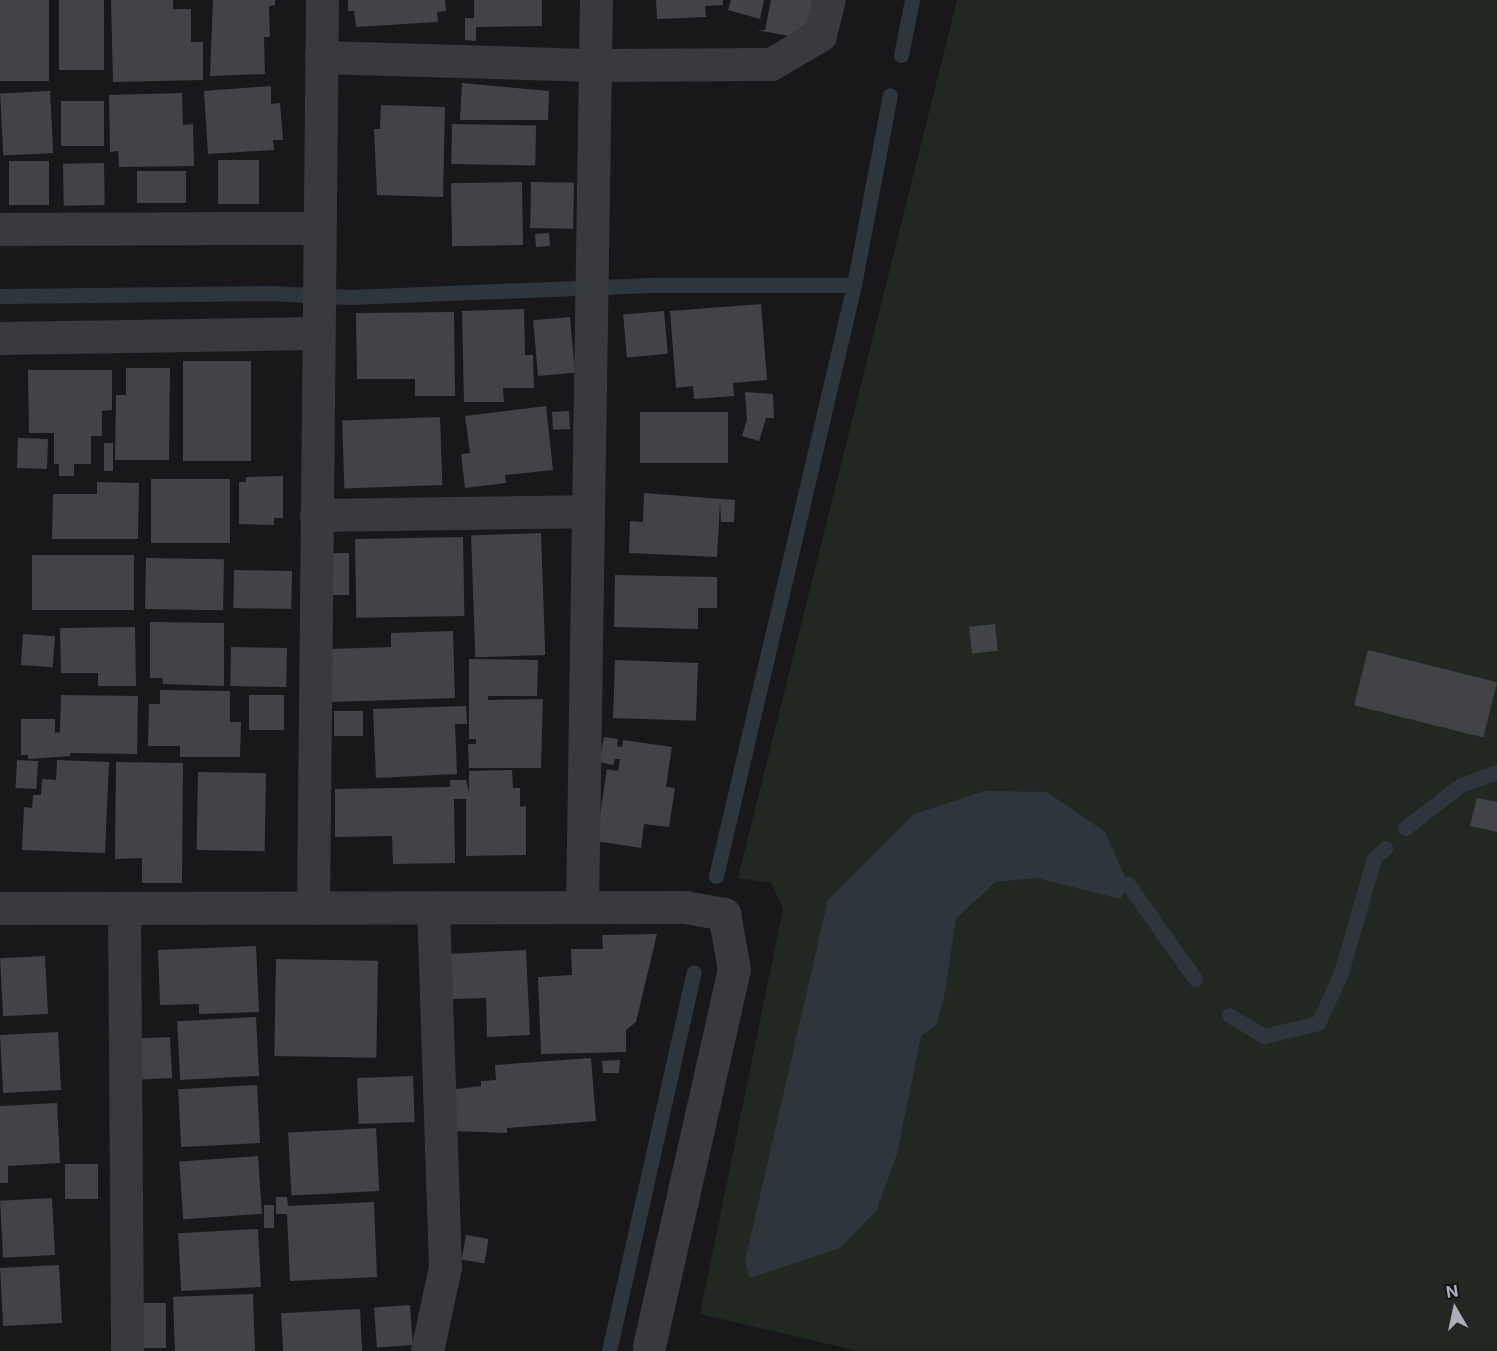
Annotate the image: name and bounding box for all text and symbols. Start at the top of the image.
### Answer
north arrow [1425,1279,1485,1339]
text: N [1445,1280,1460,1302]

